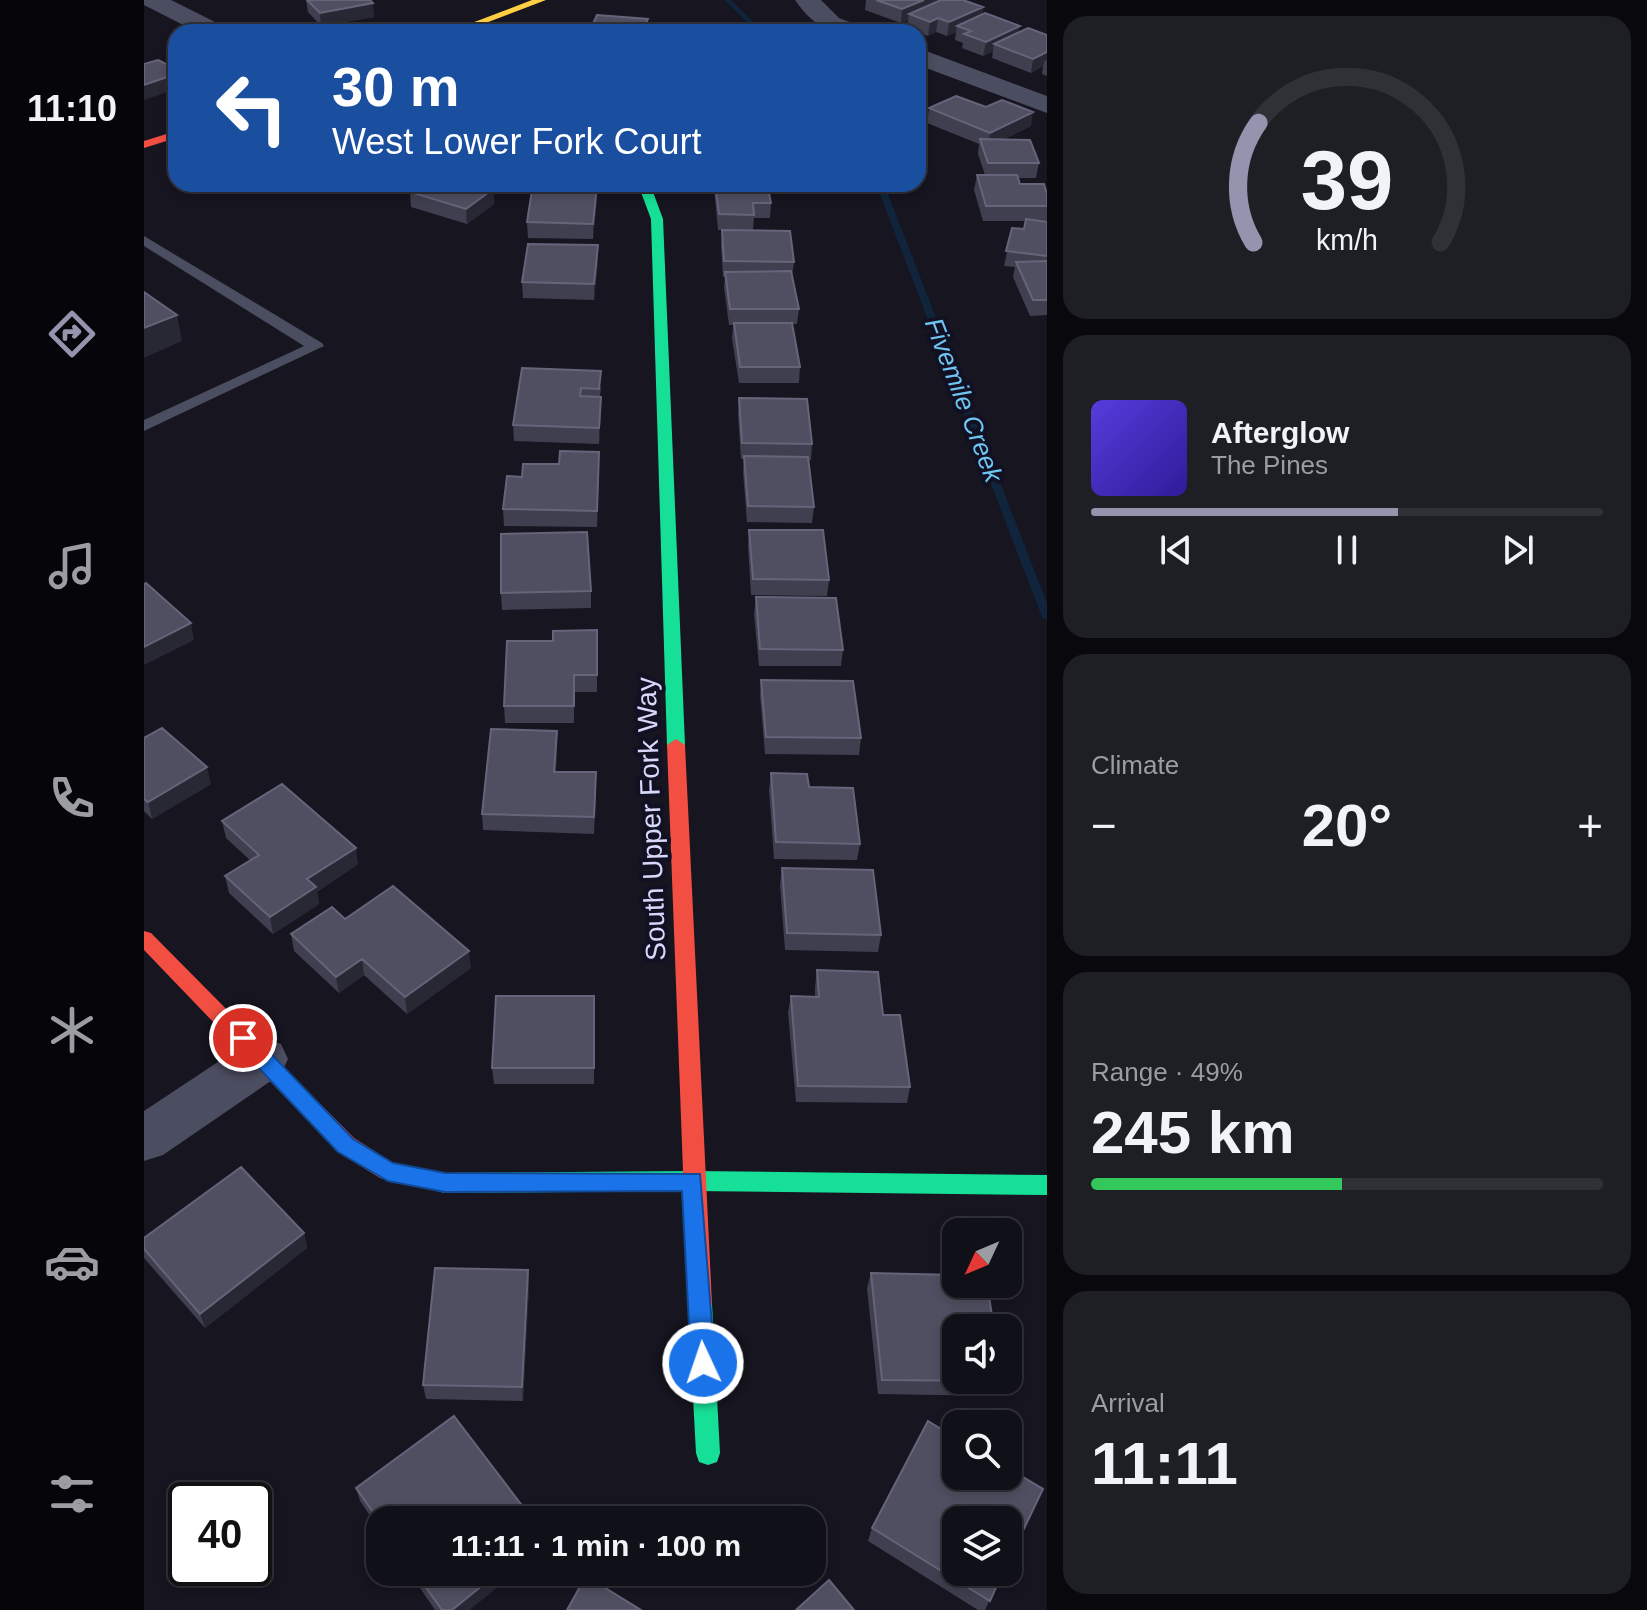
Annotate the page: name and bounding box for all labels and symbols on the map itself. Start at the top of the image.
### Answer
water label: Fivemile Creek [919,314,1010,488]
street label: South Upper Fork Way [631,677,671,961]
pin [209,1004,277,1072]
north arrow [942,1218,1022,1298]
position arrow [661,1321,745,1405]
speed limit sign: 40 [168,1482,272,1586]

